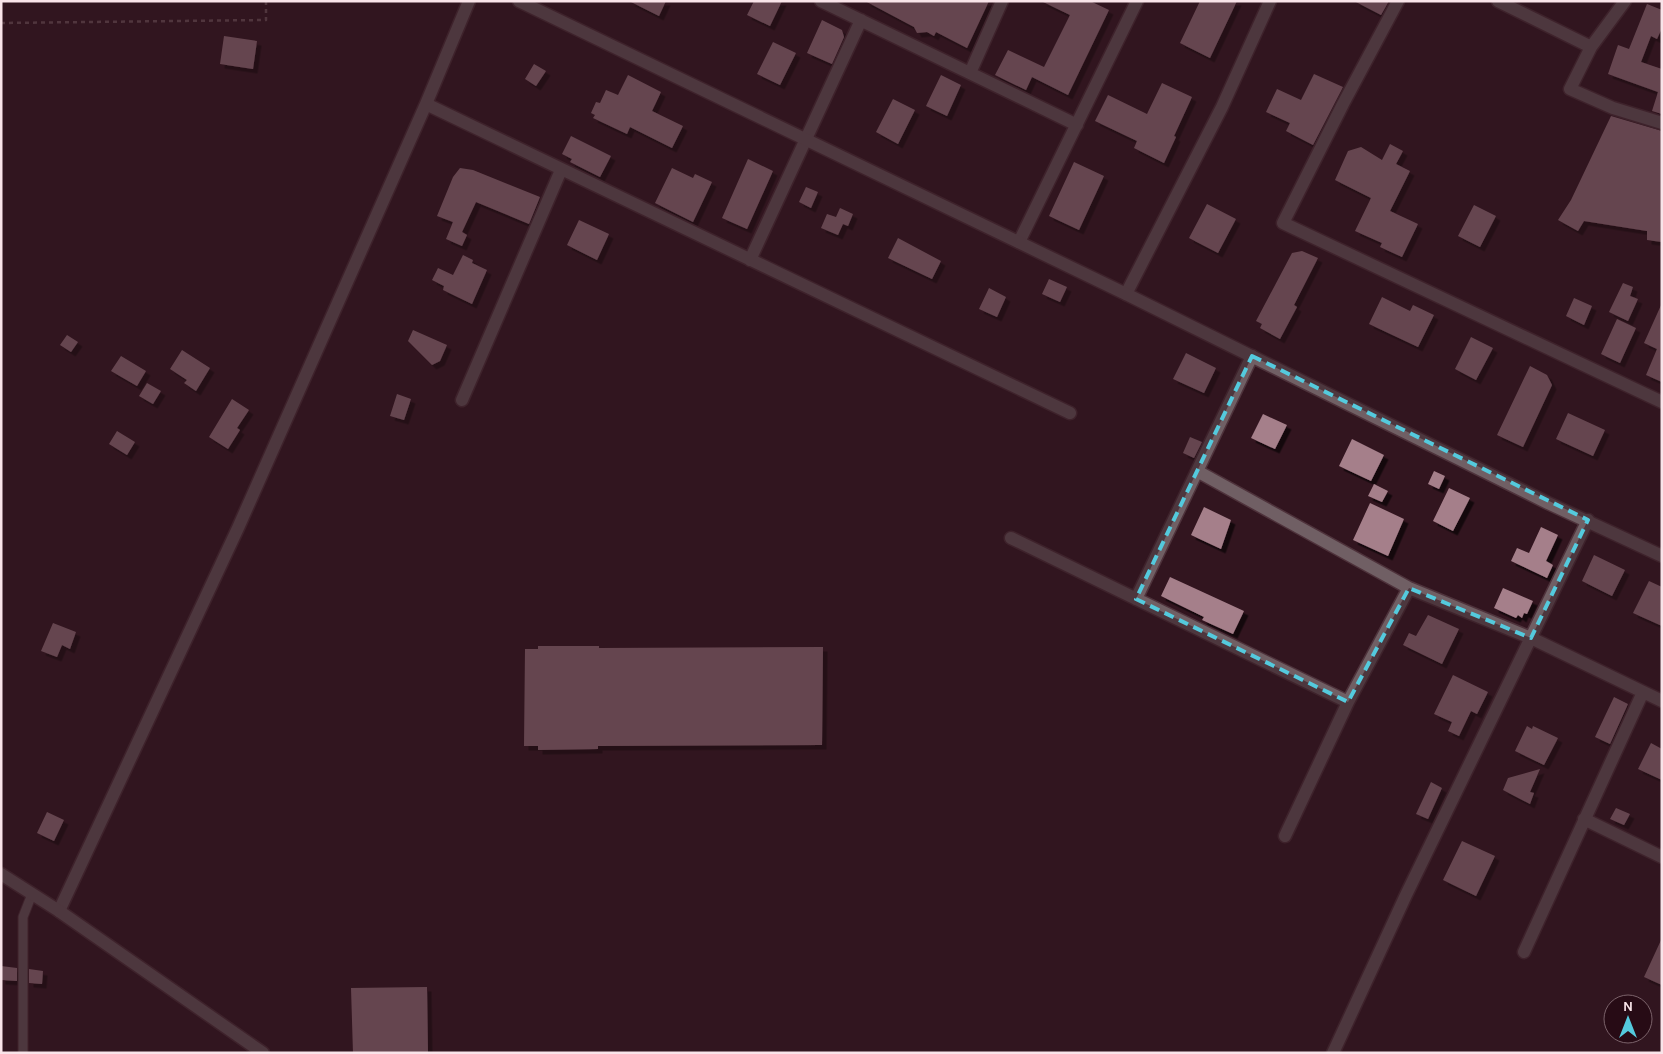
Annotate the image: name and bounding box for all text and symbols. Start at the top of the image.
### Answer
north arrow [1603,994,1653,1044]
text: N [1623,998,1633,1015]

